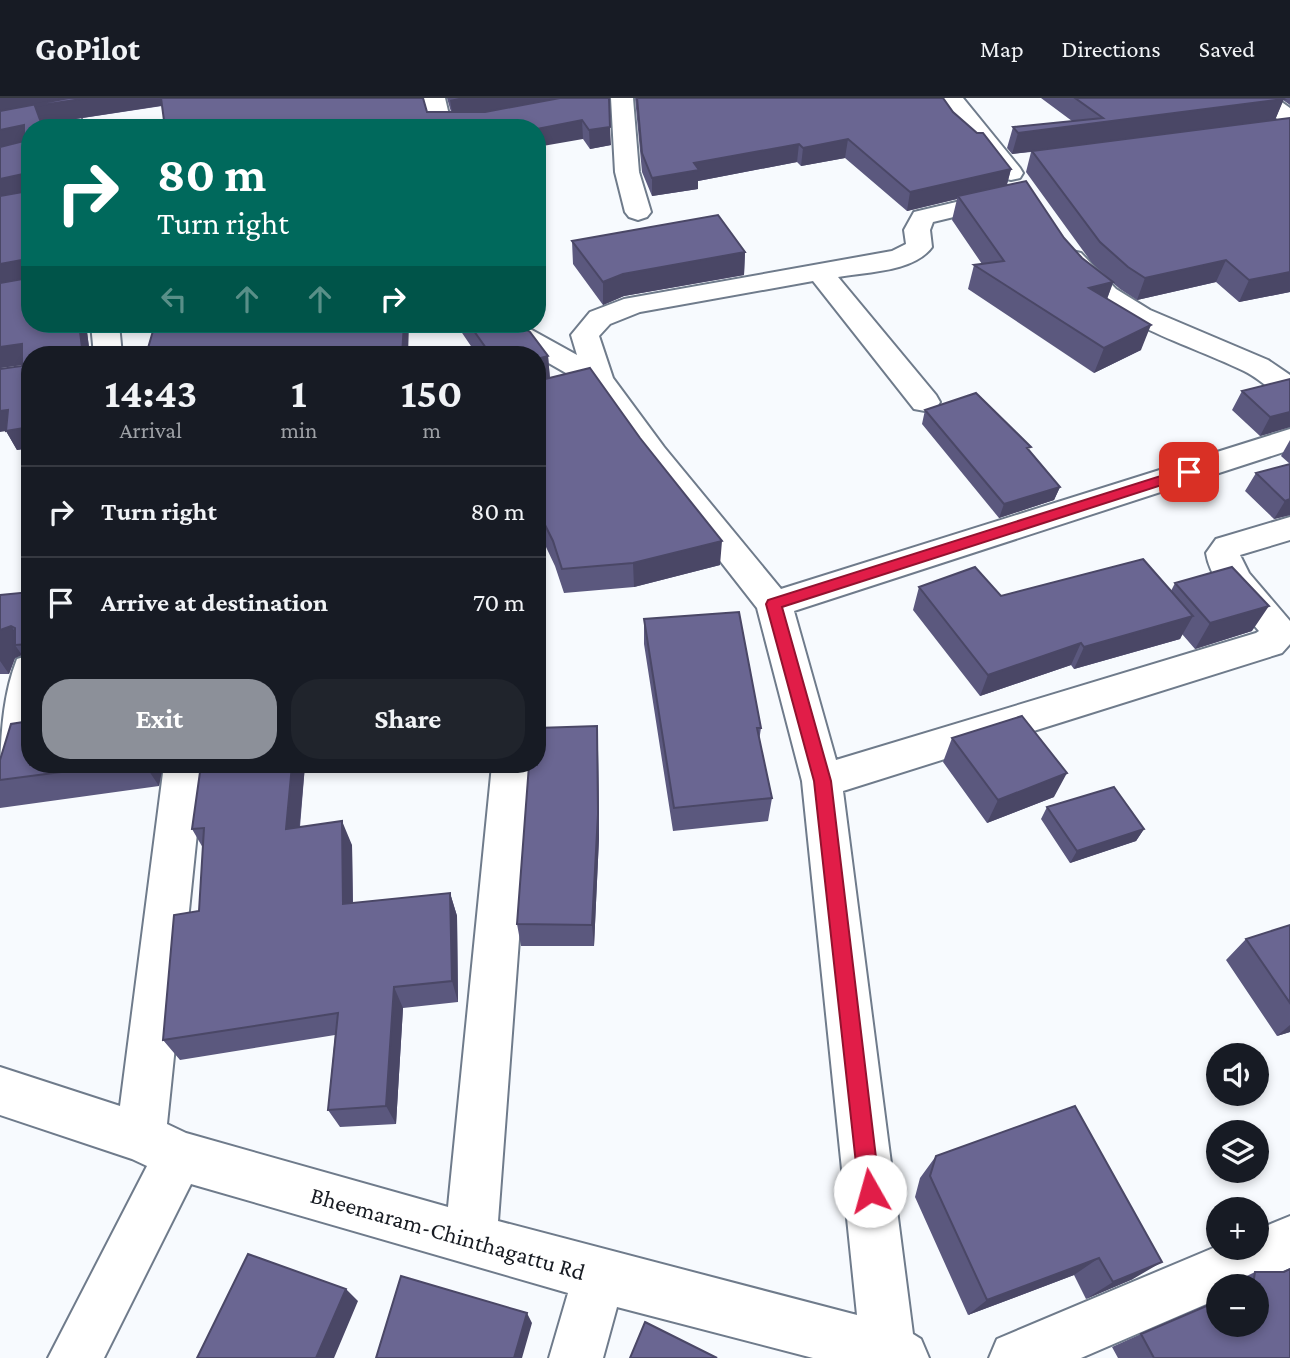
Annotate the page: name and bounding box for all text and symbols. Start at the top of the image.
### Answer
text: GoPilot [35,30,140,67]
text: Map [980,35,1024,62]
text: Directions [1062,35,1161,62]
text: Saved [1199,35,1255,62]
icon: right [42,147,133,238]
text: 80 m [157,147,266,202]
text: Turn right [157,205,289,241]
icon: left [155,280,193,318]
icon: ahead [228,280,266,318]
icon: ahead [301,280,339,318]
icon: right [374,280,412,318]
text: 14:43 [104,369,197,416]
text: 1 [291,369,307,416]
text: 150 [401,369,463,416]
text: Arrival [119,417,182,443]
text: min [281,417,317,443]
text: m [422,417,441,443]
pin [1159,442,1219,502]
icon: arrive [1170,453,1208,491]
icon: right [42,493,80,531]
text: Turn right [101,497,217,526]
text: 80 m [471,497,525,526]
icon: arrive [42,584,80,622]
text: Arrive at destination [101,588,328,617]
text: 70 m [473,588,525,617]
button: Exit [42,679,277,759]
button: Share [291,679,525,759]
map controls [1206,1043,1269,1337]
button: sound [1206,1043,1269,1106]
button: layers [1206,1120,1269,1183]
position arrow [833,1154,907,1228]
street label: Bheemaram-Chinthagattu Rd [308,1181,589,1285]
button: + [1206,1197,1269,1260]
button: − [1206,1274,1269,1337]

